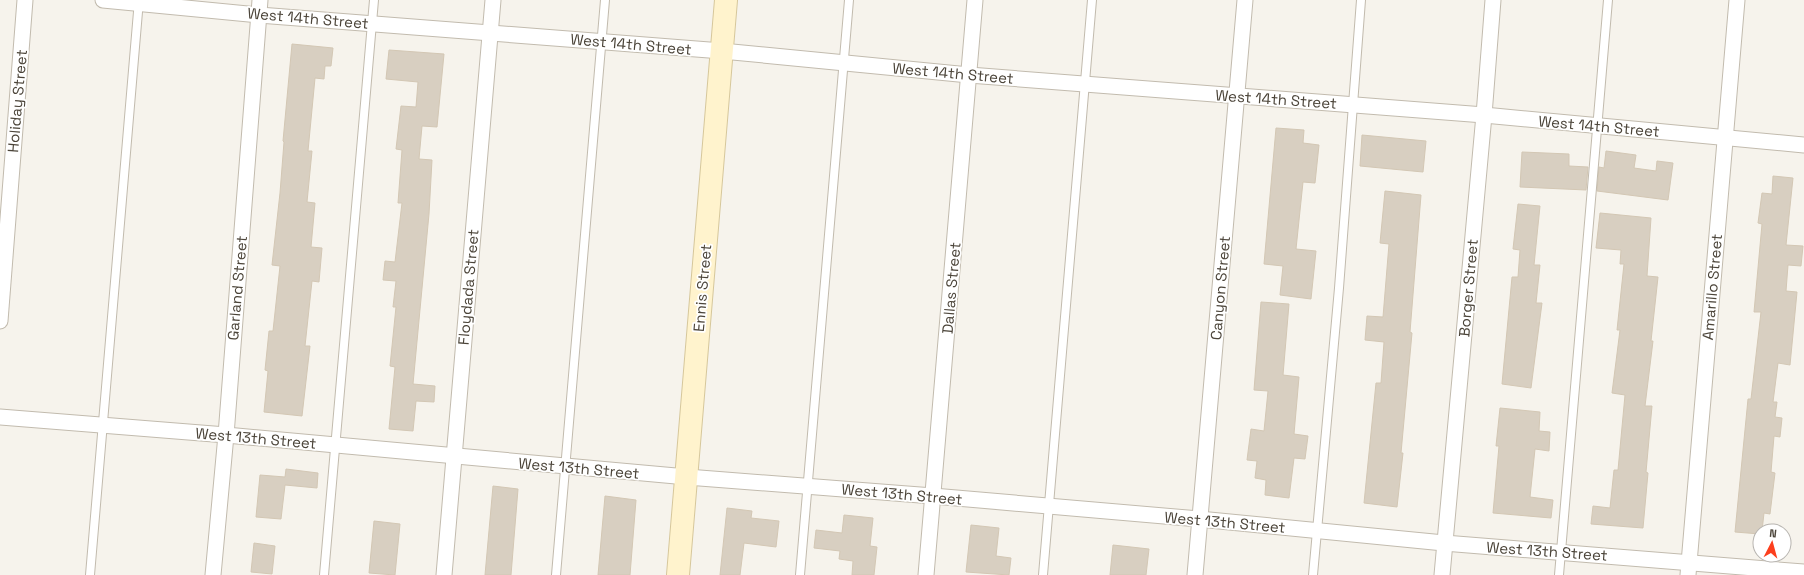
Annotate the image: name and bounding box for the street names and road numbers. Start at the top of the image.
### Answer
street label: West 14th Street [247,3,370,33]
street label: West 14th Street [570,29,693,59]
street label: Holiday Street [3,49,31,153]
street label: West 14th Street [892,58,1015,88]
street label: West 14th Street [1215,85,1337,113]
street label: West 14th Street [1538,111,1661,141]
street label: Floydada Street [453,228,483,346]
street label: Amarillo Street [1698,233,1726,341]
street label: Garland Street [223,235,251,341]
street label: Canyon Street [1206,235,1234,341]
street label: Borger Street [1454,238,1482,338]
street label: Dallas Street [938,241,964,335]
street label: Ennis Street [689,243,715,333]
street label: West 13th Street [195,423,317,453]
street label: West 13th Street [518,453,640,483]
street label: West 13th Street [841,479,963,509]
street label: West 13th Street [1164,507,1286,537]
street label: West 13th Street [1486,537,1608,565]

